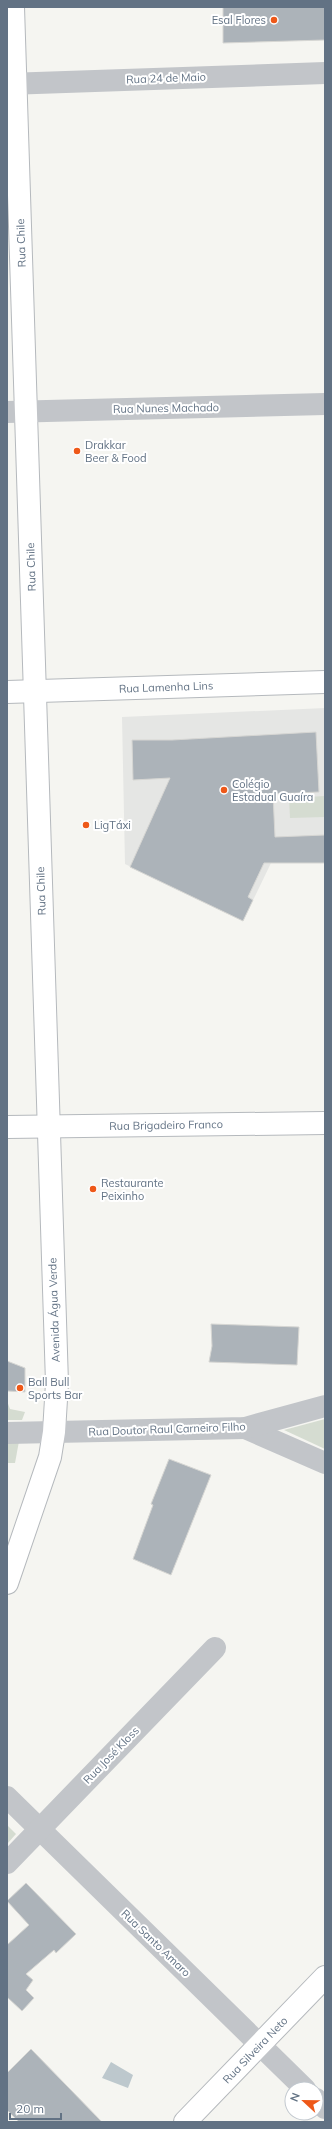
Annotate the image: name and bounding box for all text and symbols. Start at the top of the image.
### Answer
place label: Esal Flores [212,13,266,27]
marker: Esal Flores [269,15,279,25]
street label: Rua 24 de Maio [126,70,206,86]
street label: Rua Chile [13,218,29,268]
street label: Rua Nunes Machado [113,400,219,416]
place label: Drakkar Beer & Food [85,438,147,465]
marker: Drakkar Beer & Food [72,446,82,456]
street label: Rua Chile [23,542,39,592]
street label: Rua Lamenha Lins [119,678,213,696]
place label: Colégio Estadual Guaíra [232,777,313,804]
marker: Colégio Estadual Guaíra [219,785,229,795]
place label: LigTáxi [94,818,131,832]
marker: LigTáxi [81,820,91,830]
street label: Rua Chile [33,866,49,916]
street label: Rua Brigadeiro Franco [109,1117,223,1133]
place label: Restaurante Peixinho [101,1176,163,1203]
marker: Restaurante Peixinho [88,1184,98,1194]
street label: Avenida Água Verde [45,1257,63,1363]
place label: Ball Bull Sports Bar [28,1375,82,1402]
marker: Ball Bull Sports Bar [15,1383,25,1393]
street label: Rua Doutor Raul Carneiro Filho [88,1419,246,1439]
street label: Rua José Kloss [80,1723,142,1787]
street label: Rua Santo Amaro [118,1906,194,1980]
street label: Rua Silveira Neto [220,2014,290,2086]
north arrow [284,2081,324,2121]
text: N [287,2091,303,2104]
scale bar [10,2095,61,2121]
text: 20 m [16,2101,44,2116]

